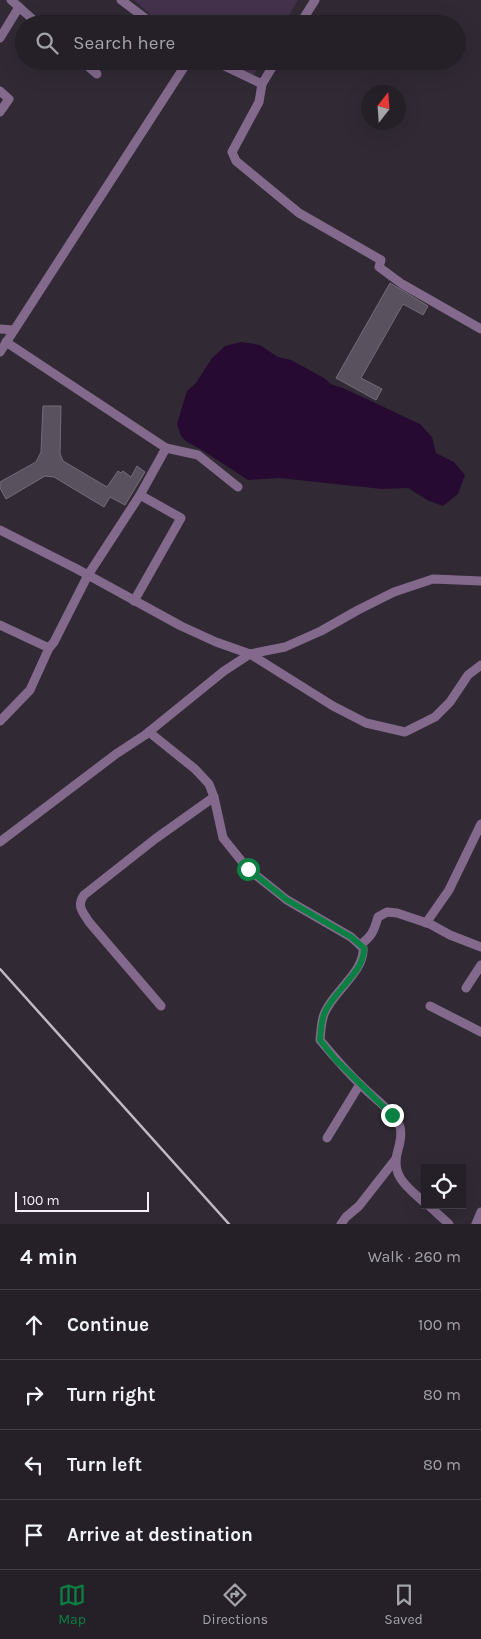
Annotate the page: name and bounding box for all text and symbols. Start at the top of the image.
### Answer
search box [15,15,466,70]
icon: search [33,29,61,57]
text: Search here [73,32,175,54]
north arrow [361,85,406,130]
route start [237,858,260,881]
route end [381,1104,404,1127]
map controls [421,1164,466,1209]
button: locate [421,1164,466,1209]
scale bar [15,1189,149,1212]
text: 100 m [22,1192,60,1209]
text: 4 min [20,1245,78,1269]
text: Walk · 260 m [368,1247,461,1266]
icon: ahead [20,1311,48,1339]
text: Continue [67,1314,149,1336]
text: 100 m [418,1315,461,1334]
icon: right [20,1381,48,1409]
text: Turn right [67,1384,156,1406]
text: 80 m [423,1385,461,1404]
icon: left [20,1451,48,1479]
text: Turn left [67,1454,142,1476]
text: 80 m [423,1455,461,1474]
icon: arrive [20,1521,48,1549]
text: Arrive at destination [67,1524,253,1546]
tab: Map [58,1581,86,1628]
tab: Directions [202,1581,268,1628]
tab: Saved [384,1581,423,1628]

